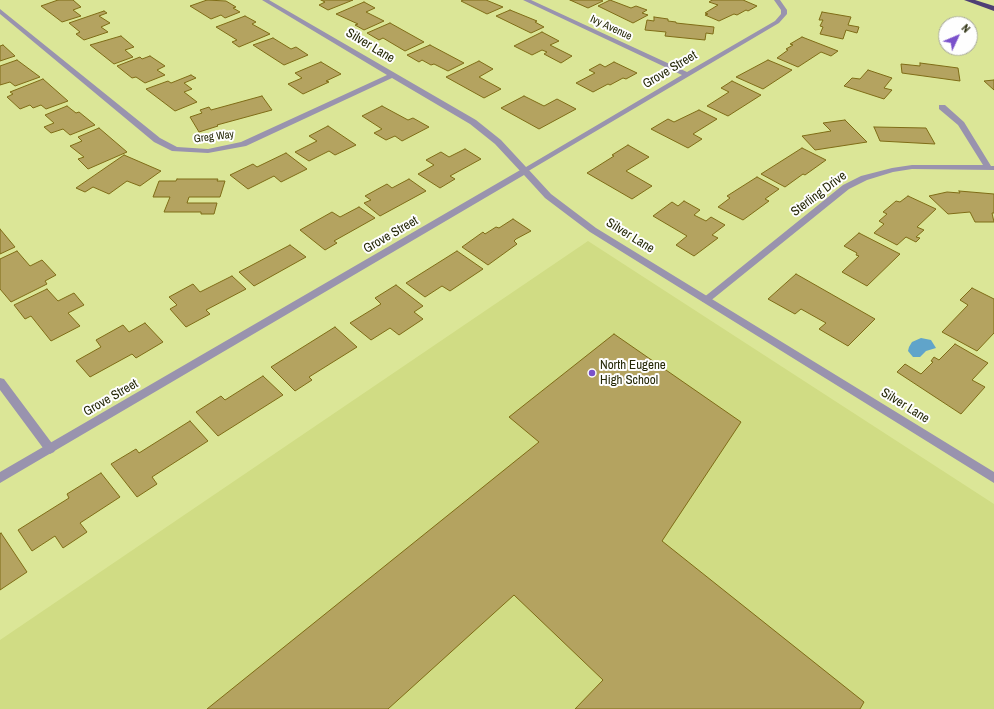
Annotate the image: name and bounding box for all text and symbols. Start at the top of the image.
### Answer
street label: Ivy Avenue [588,13,634,43]
north arrow [938,16,978,56]
text: N [959,21,973,36]
street label: Silver Lane [343,25,397,67]
street label: Grove Street [640,48,700,92]
street label: Greg Way [193,128,235,146]
street label: Sterling Drive [788,168,850,220]
street label: Grove Street [361,213,421,257]
street label: Silver Lane [603,215,657,257]
place label: North Eugene High School [600,358,666,389]
marker: North Eugene High School [587,368,597,378]
street label: Grove Street [81,376,141,420]
street label: Silver Lane [878,385,932,427]

